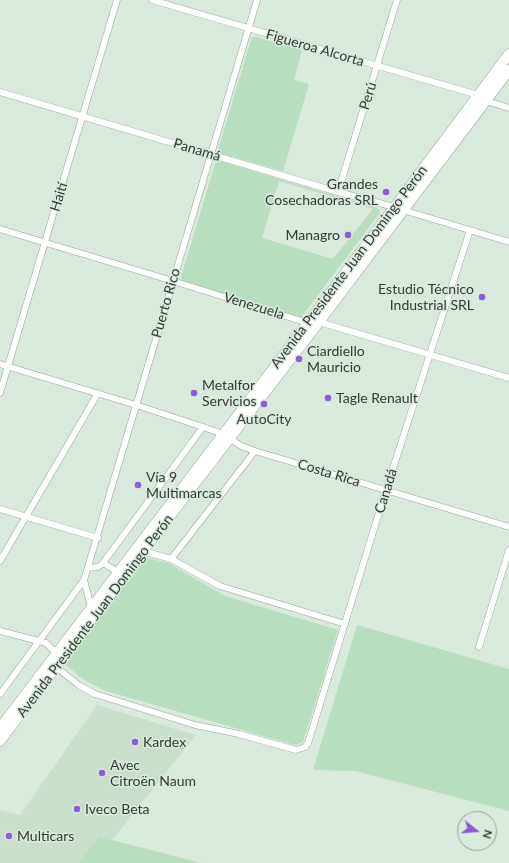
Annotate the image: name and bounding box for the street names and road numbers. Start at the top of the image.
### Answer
street label: Figueroa Alcorta [264,26,366,70]
street label: Perú [356,80,380,112]
street label: Panamá [171,135,223,165]
street label: Avenida Presidente Juan Domingo Perón [267,162,431,372]
street label: Haití [47,180,71,214]
street label: Puerto Rico [148,266,184,340]
street label: Venezuela [222,289,286,323]
street label: Costa Rica [296,456,362,490]
street label: Canadá [371,467,401,515]
street label: Avenida Presidente Juan Domingo Perón [13,511,177,721]

